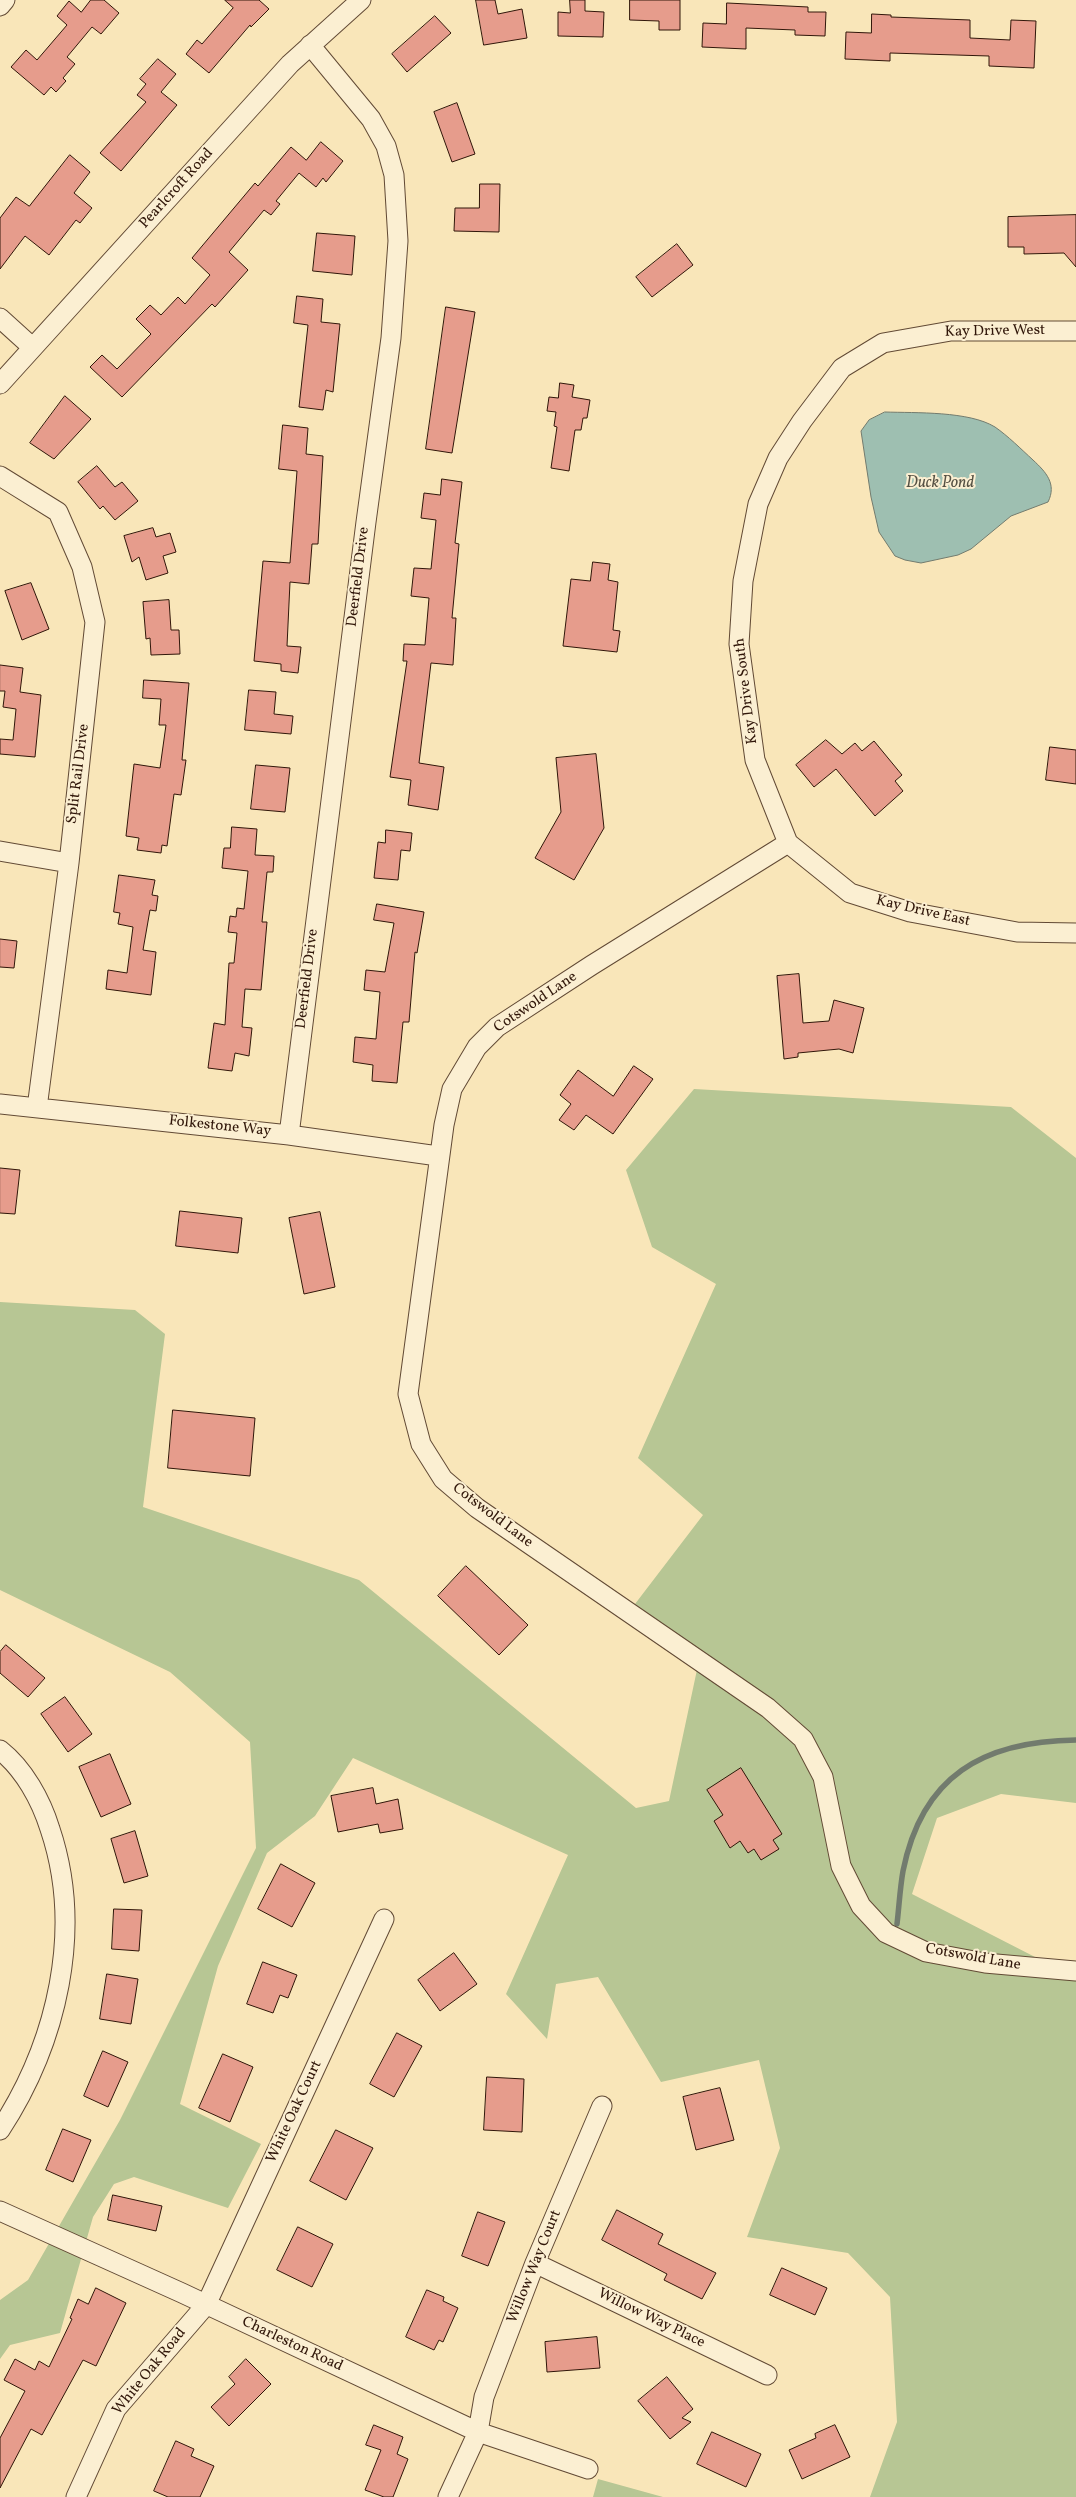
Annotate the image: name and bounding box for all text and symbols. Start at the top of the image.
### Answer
street label: Pearlcroft Road [136,145,218,233]
street label: Kay Drive West [945,322,1045,342]
water label: Duck Pond [906,474,974,494]
street label: Deerfield Drive [344,526,374,628]
street label: Kay Drive South [732,637,762,745]
street label: Split Rail Drive [64,723,94,825]
street label: Kay Drive East [874,892,972,932]
street label: Deerfield Drive [293,928,323,1030]
street label: Cotswold Lane [491,969,581,1037]
street label: Folkestone Way [168,1113,272,1141]
street label: Cotswold Lane [448,1480,536,1552]
street label: Cotswold Lane [924,1941,1022,1975]
street label: White Oak Court [263,2058,327,2166]
street label: Willow Way Court [504,2208,566,2326]
street label: Willow Way Place [594,2285,708,2353]
street label: Charleston Road [239,2314,345,2376]
street label: White Oak Road [109,2325,191,2419]

